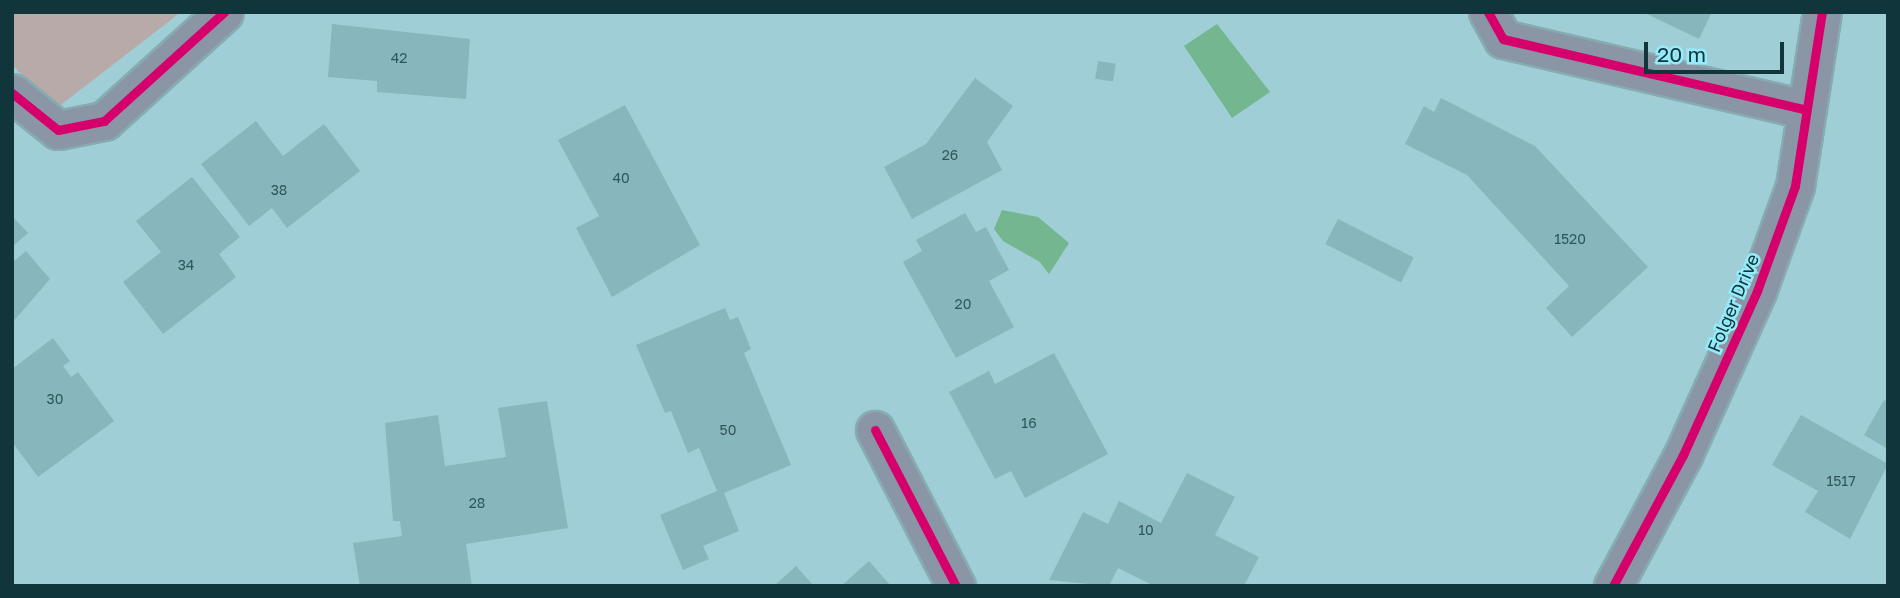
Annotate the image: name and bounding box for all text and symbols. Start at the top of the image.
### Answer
scale bar [1648,28,1788,72]
text: 20 m [1657,41,1706,67]
house number: 42 [391,50,407,66]
house number: 26 [942,147,958,163]
house number: 40 [612,170,630,186]
house number: 38 [271,182,287,198]
house number: 1520 [1554,231,1586,247]
street label: Folger Drive [1703,251,1763,355]
house number: 34 [178,257,194,273]
house number: 20 [955,296,971,312]
house number: 30 [47,391,63,407]
house number: 16 [1021,415,1037,431]
house number: 50 [720,422,736,438]
house number: 1517 [1826,473,1856,489]
house number: 28 [469,495,485,511]
house number: 10 [1138,522,1154,538]

